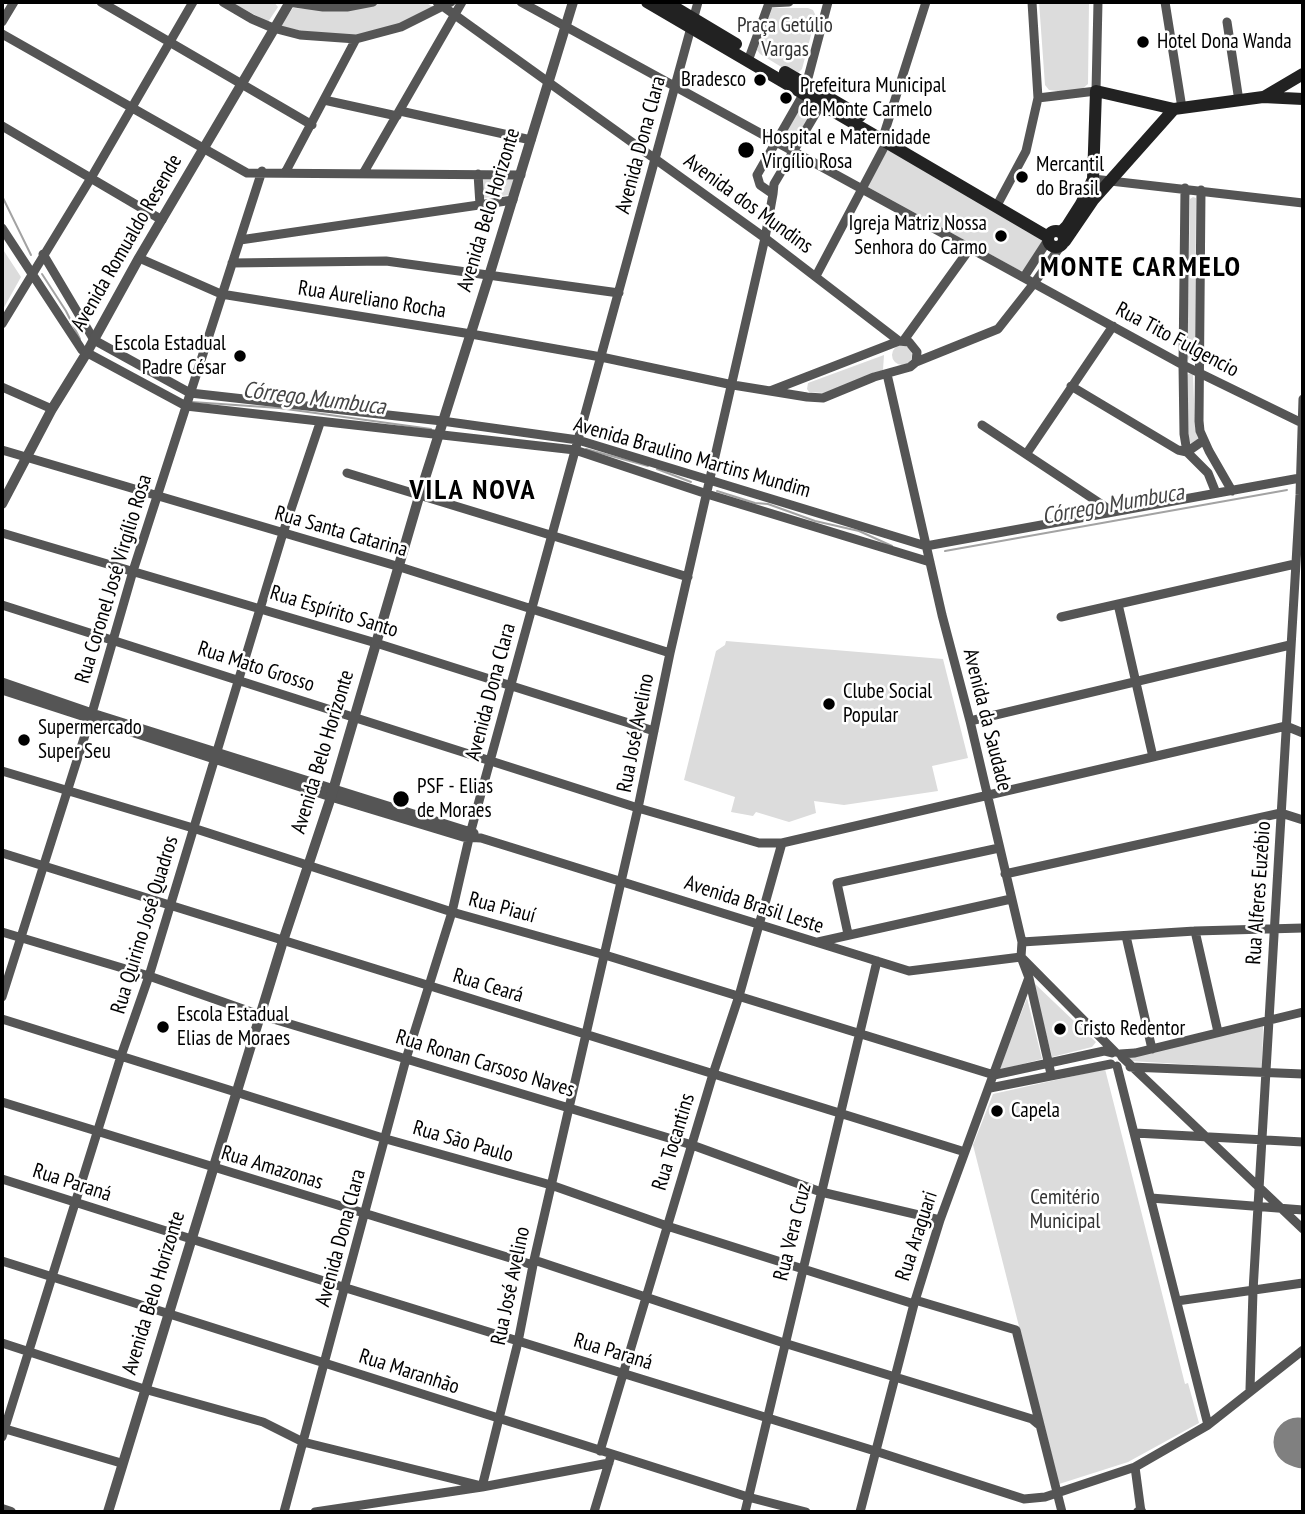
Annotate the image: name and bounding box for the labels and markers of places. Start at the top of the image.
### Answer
place label: Hotel Dona Wanda [1157,29,1292,55]
marker: Hotel Dona Wanda [1135,34,1151,50]
place label: Bradesco [681,67,746,93]
marker: Bradesco [752,72,768,88]
place label: Prefeitura Municipal de Monte Carmelo [800,73,946,123]
marker: Prefeitura Municipal de Monte Carmelo [778,90,794,106]
place label: Hospital e Maternidade Virgílio Rosa [762,125,931,175]
marker: Hospital e Maternidade Virgílio Rosa [736,140,756,160]
place label: Mercantil do Brasil [1036,152,1104,202]
marker: Mercantil do Brasil [1014,169,1030,185]
place label: Igreja Matriz Nossa Senhora do Carmo [848,211,987,261]
marker: Igreja Matriz Nossa Senhora do Carmo [993,228,1009,244]
place label: Escola Estadual Padre César [114,331,226,381]
marker: Escola Estadual Padre César [232,348,248,364]
place label: Clube Social Popular [843,679,932,729]
marker: Clube Social Popular [821,696,837,712]
place label: Supermercado Super Seu [38,715,142,765]
marker: Supermercado Super Seu [16,732,32,748]
place label: PSF - Elias de Moraes [417,774,493,824]
marker: PSF - Elias de Moraes [391,789,411,809]
place label: Escola Estadual Elias de Moraes [177,1002,290,1052]
place label: Cristo Redentor [1074,1016,1185,1042]
marker: Escola Estadual Elias de Moraes [155,1019,171,1035]
marker: Cristo Redentor [1052,1021,1068,1037]
place label: Capela [1011,1098,1060,1124]
marker: Capela [989,1103,1005,1119]

